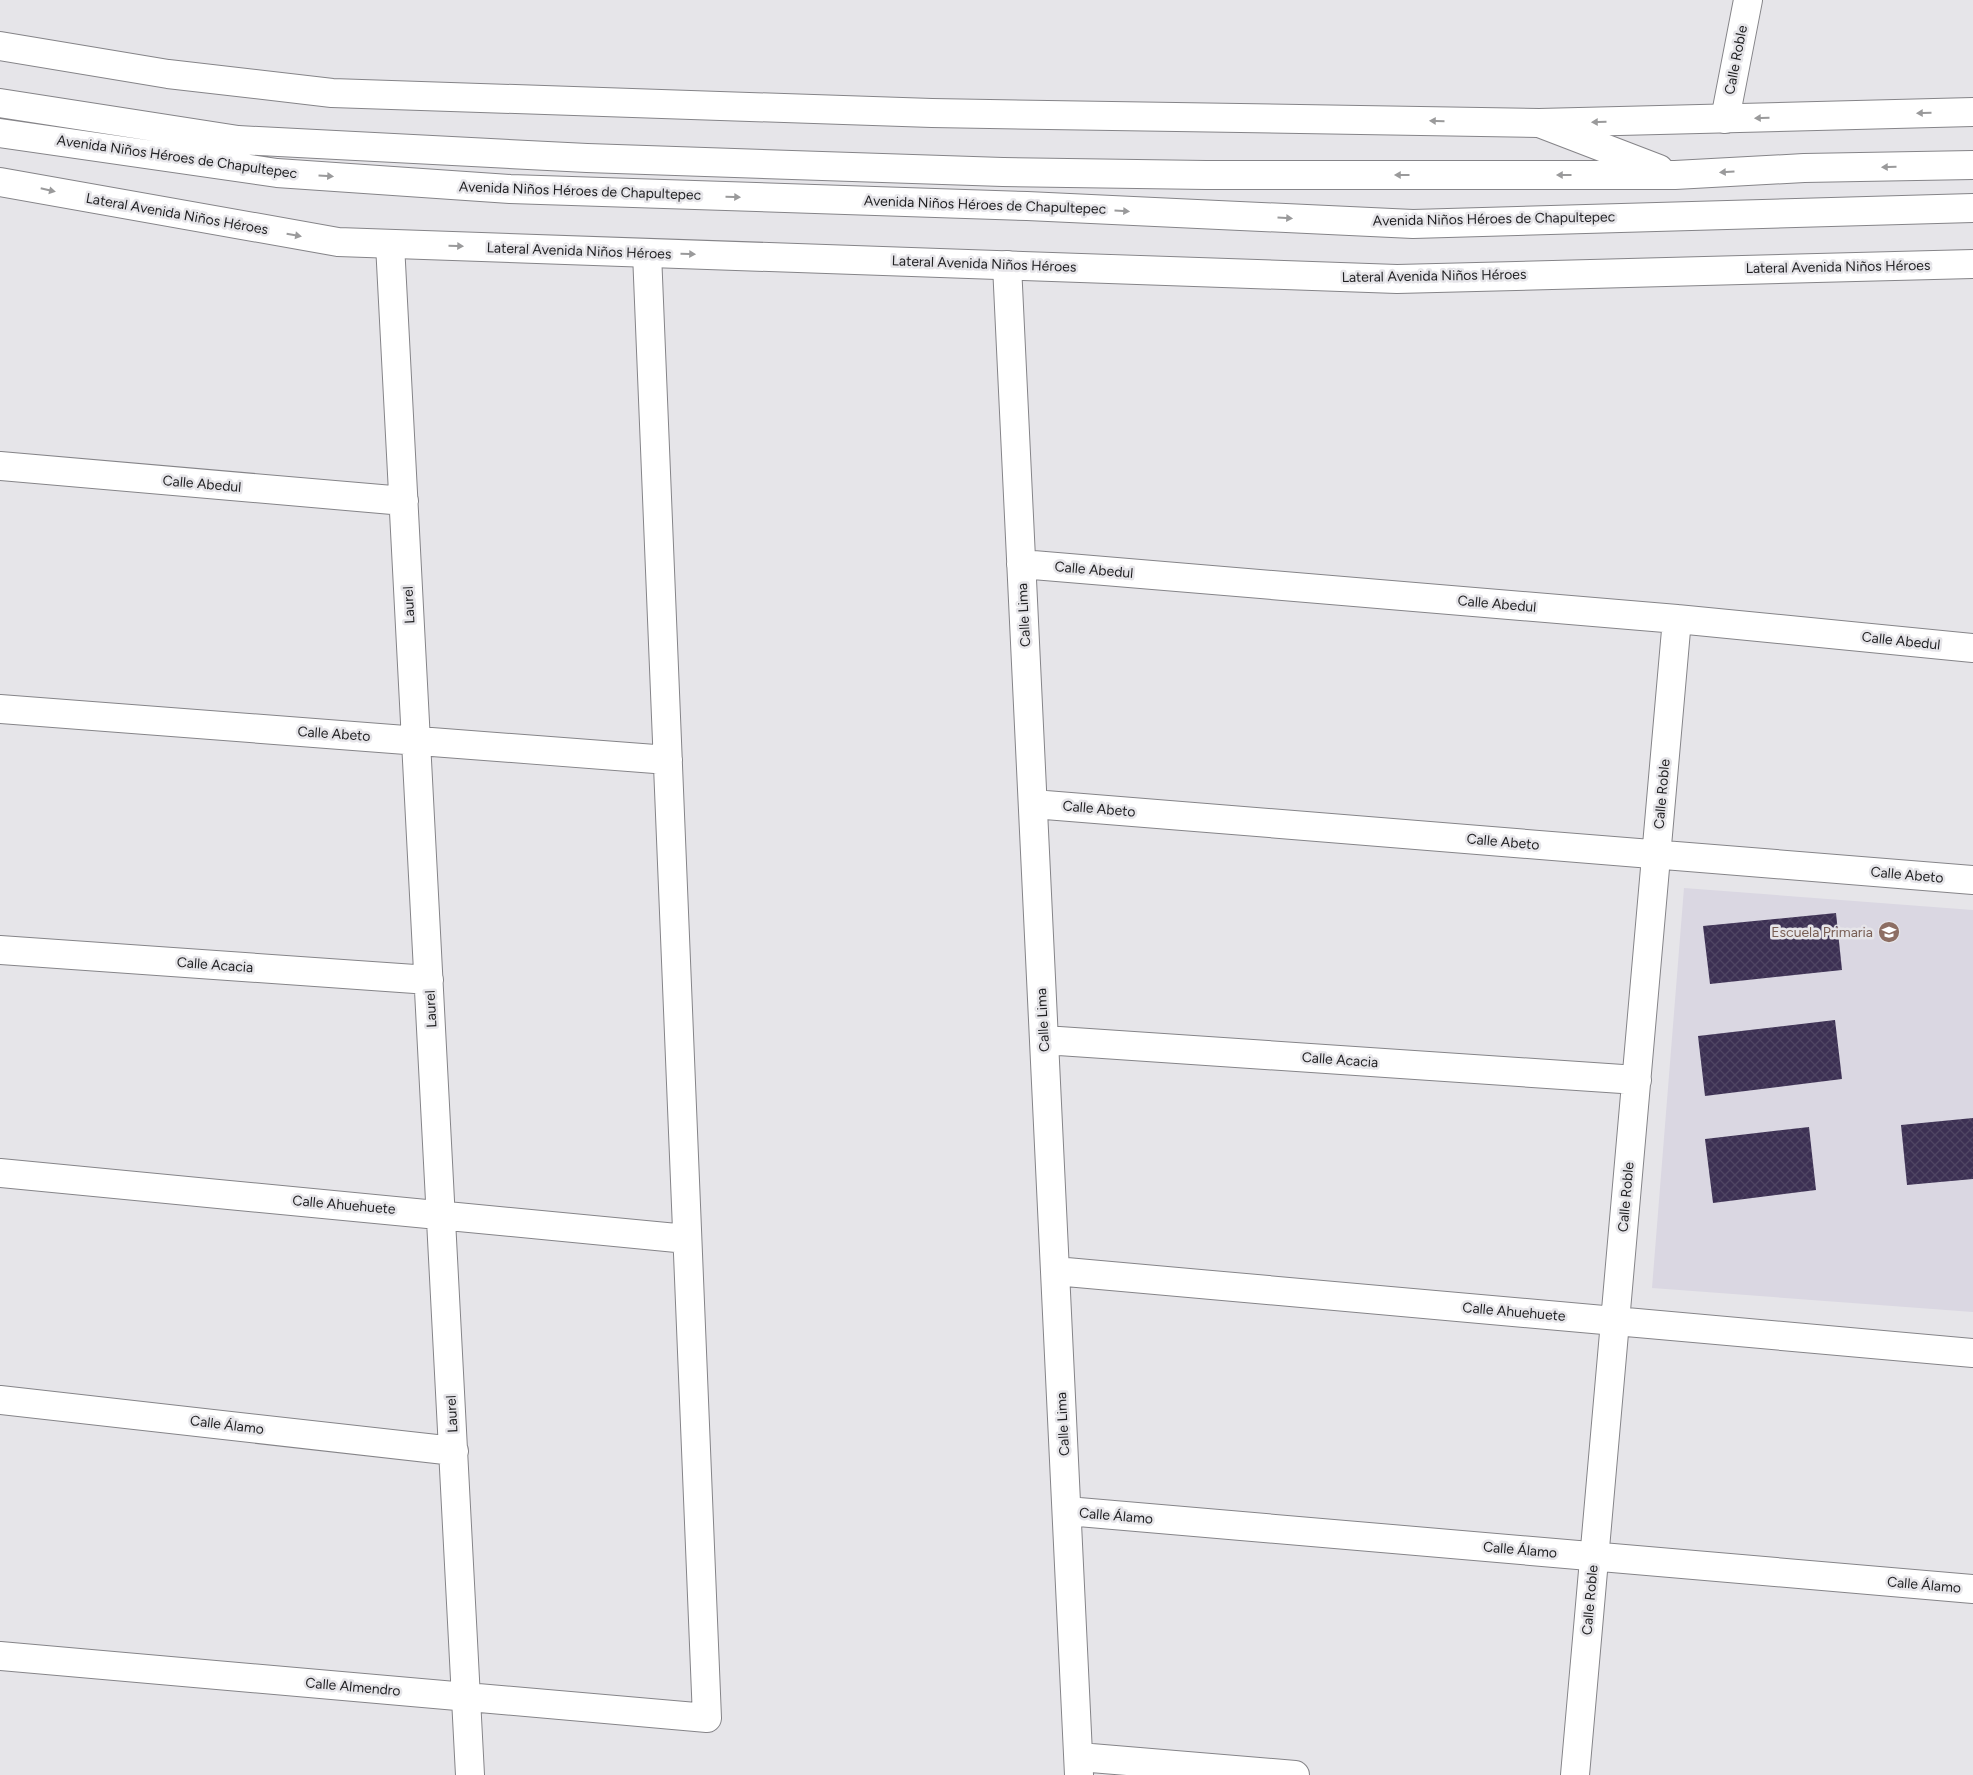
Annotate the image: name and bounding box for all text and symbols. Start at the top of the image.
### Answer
street label: Calle Roble [1721,24,1751,96]
one-way arrow [1916,109,1932,117]
one-way arrow [1754,115,1770,123]
one-way arrow [1429,117,1445,125]
one-way arrow [1591,118,1607,126]
street label: Avenida Niños Héroes de Chapultepec [56,132,299,182]
one-way arrow [1881,163,1897,171]
one-way arrow [1719,169,1735,177]
one-way arrow [1394,171,1410,179]
one-way arrow [1556,171,1572,179]
one-way arrow [318,173,334,181]
street label: Avenida Niños Héroes de Chapultepec [459,178,702,204]
one-way arrow [40,186,55,194]
street label: Lateral Avenida Niños Héroes [84,190,270,238]
street label: Avenida Niños Héroes de Chapultepec [864,192,1107,218]
one-way arrow [725,193,741,201]
one-way arrow [1115,207,1131,215]
street label: Avenida Niños Héroes de Chapultepec [1373,208,1616,230]
one-way arrow [1277,214,1293,222]
one-way arrow [286,231,302,239]
street label: Lateral Avenida Niños Héroes [486,239,672,263]
one-way arrow [448,243,464,251]
one-way arrow [680,250,696,258]
street label: Lateral Avenida Niños Héroes [891,252,1077,276]
street label: Lateral Avenida Niños Héroes [1745,257,1931,277]
street label: Lateral Avenida Niños Héroes [1341,266,1527,286]
street label: Calle Abedul [162,472,242,496]
street label: Calle Abedul [1054,558,1134,582]
street label: Calle Lima [1014,583,1034,647]
street label: Laurel [400,586,418,624]
street label: Calle Abedul [1457,592,1537,616]
street label: Calle Abedul [1861,628,1941,654]
street label: Calle Abeto [297,723,371,745]
street label: Calle Roble [1650,758,1674,830]
street label: Calle Abeto [1062,797,1136,821]
street label: Calle Abeto [1466,830,1540,854]
street label: Calle Abeto [1870,863,1944,887]
school or university icon: Escuela Primaria [1877,920,1901,944]
place label: Escuela Primaria [1771,924,1873,941]
street label: Calle Acacia [176,954,254,976]
street label: Calle Lima [1033,988,1053,1052]
street label: Laurel [422,990,440,1028]
street label: Calle Acacia [1301,1049,1379,1071]
street label: Calle Roble [1614,1161,1638,1233]
street label: Calle Ahuehuete [292,1192,397,1218]
street label: Calle Ahuehuete [1462,1299,1567,1325]
street label: Calle Lima [1053,1392,1073,1456]
street label: Laurel [443,1395,461,1433]
street label: Calle Álamo [189,1412,265,1438]
street label: Calle Álamo [1078,1504,1154,1528]
street label: Calle Álamo [1482,1538,1558,1562]
street label: Calle Roble [1578,1564,1602,1636]
street label: Calle Álamo [1886,1573,1962,1597]
street label: Calle Almendro [305,1674,401,1700]

